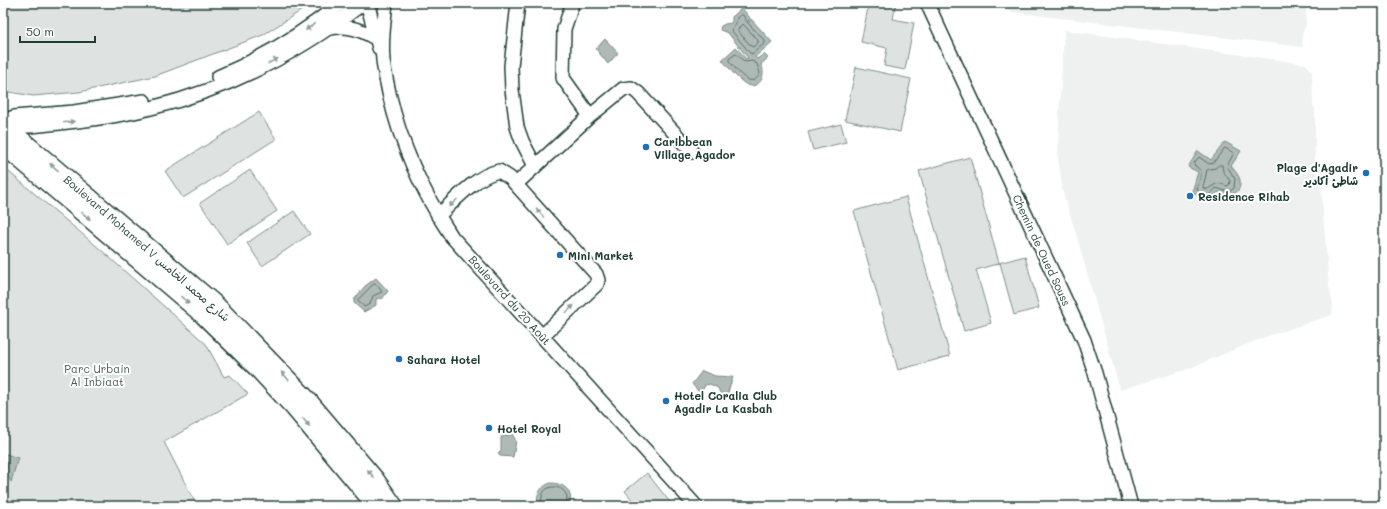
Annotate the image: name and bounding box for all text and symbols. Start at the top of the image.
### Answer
scale bar [20,18,95,44]
text: 50 m [26,23,54,39]
one-way arrow [304,23,315,31]
one-way arrow [267,58,279,65]
one-way arrow [63,119,75,125]
place label: Caribbean Village Agador [654,134,735,162]
marker: Caribbean Village Agador [641,142,651,152]
place label: Plage d'Agadir شاطئ أكادير [1276,160,1358,188]
one-way arrow [49,163,60,172]
marker: Plage d'Agadir شاطئ أكادير [1361,168,1371,178]
street label: Boulevard Mohamed V شارع محمد الخامس [59,172,233,326]
place label: Residence Rihab [1198,189,1290,204]
marker: Residence Rihab [1185,191,1195,201]
street label: Chemin de Oued Souss [1010,192,1074,308]
one-way arrow [448,198,458,207]
one-way arrow [536,208,545,217]
one-way arrow [80,211,91,220]
place label: Mini Market [568,248,633,263]
marker: Mini Market [555,250,565,260]
street label: Boulevard du 20 Août [466,252,554,348]
one-way arrow [180,295,190,304]
one-way arrow [565,304,575,314]
place label: Sahara Hotel [407,352,480,367]
marker: Sahara Hotel [394,354,404,364]
park label: Parc Urbain Al Inbiaat [64,361,130,389]
one-way arrow [281,371,290,381]
place label: Hotel Coralia Club Agadir La Kasbah [674,388,777,416]
marker: Hotel Coralia Club Agadir La Kasbah [661,396,671,406]
one-way arrow [301,416,310,427]
place label: Hotel Royal [497,421,561,436]
marker: Hotel Royal [484,423,494,433]
one-way arrow [366,469,375,480]

